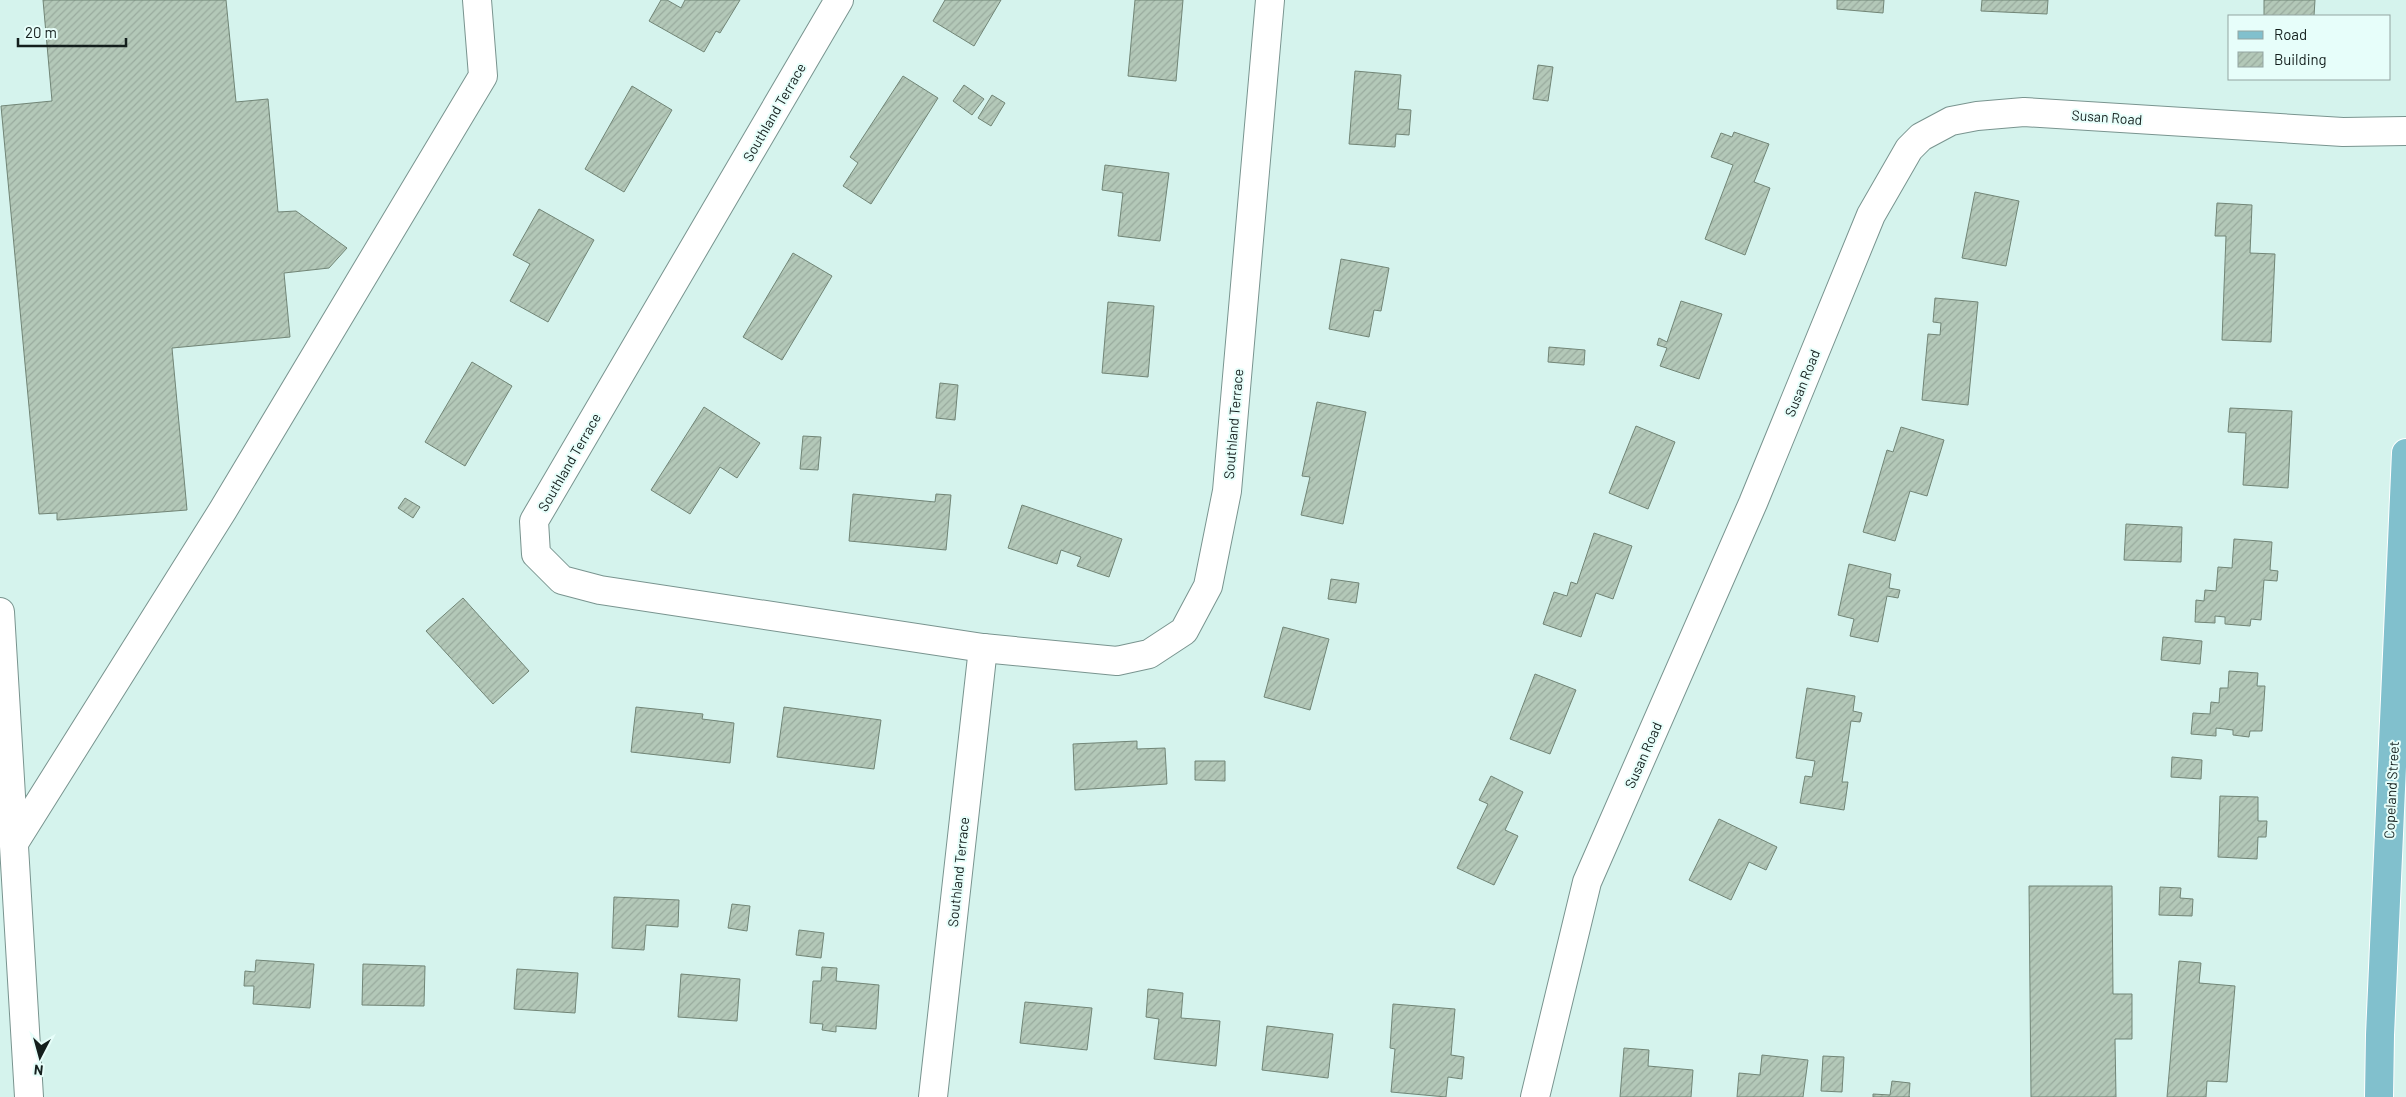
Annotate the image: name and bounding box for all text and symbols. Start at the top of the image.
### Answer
scale bar [18,15,125,47]
legend [2228,15,2391,80]
text: 20 m [25,23,57,41]
text: Road [2274,25,2307,43]
text: Building [2274,50,2327,68]
street label: Southland Terrace [739,60,809,164]
street label: Susan Road [2071,106,2143,128]
street label: Susan Road [1781,347,1823,419]
street label: Southland Terrace [1220,368,1246,480]
street label: Southland Terrace [534,410,604,514]
street label: Susan Road [1621,719,1665,791]
street label: Copeland Street [2380,741,2402,839]
street label: Southland Terrace [944,816,972,928]
north arrow [15,1032,65,1082]
text: N [33,1061,44,1079]

